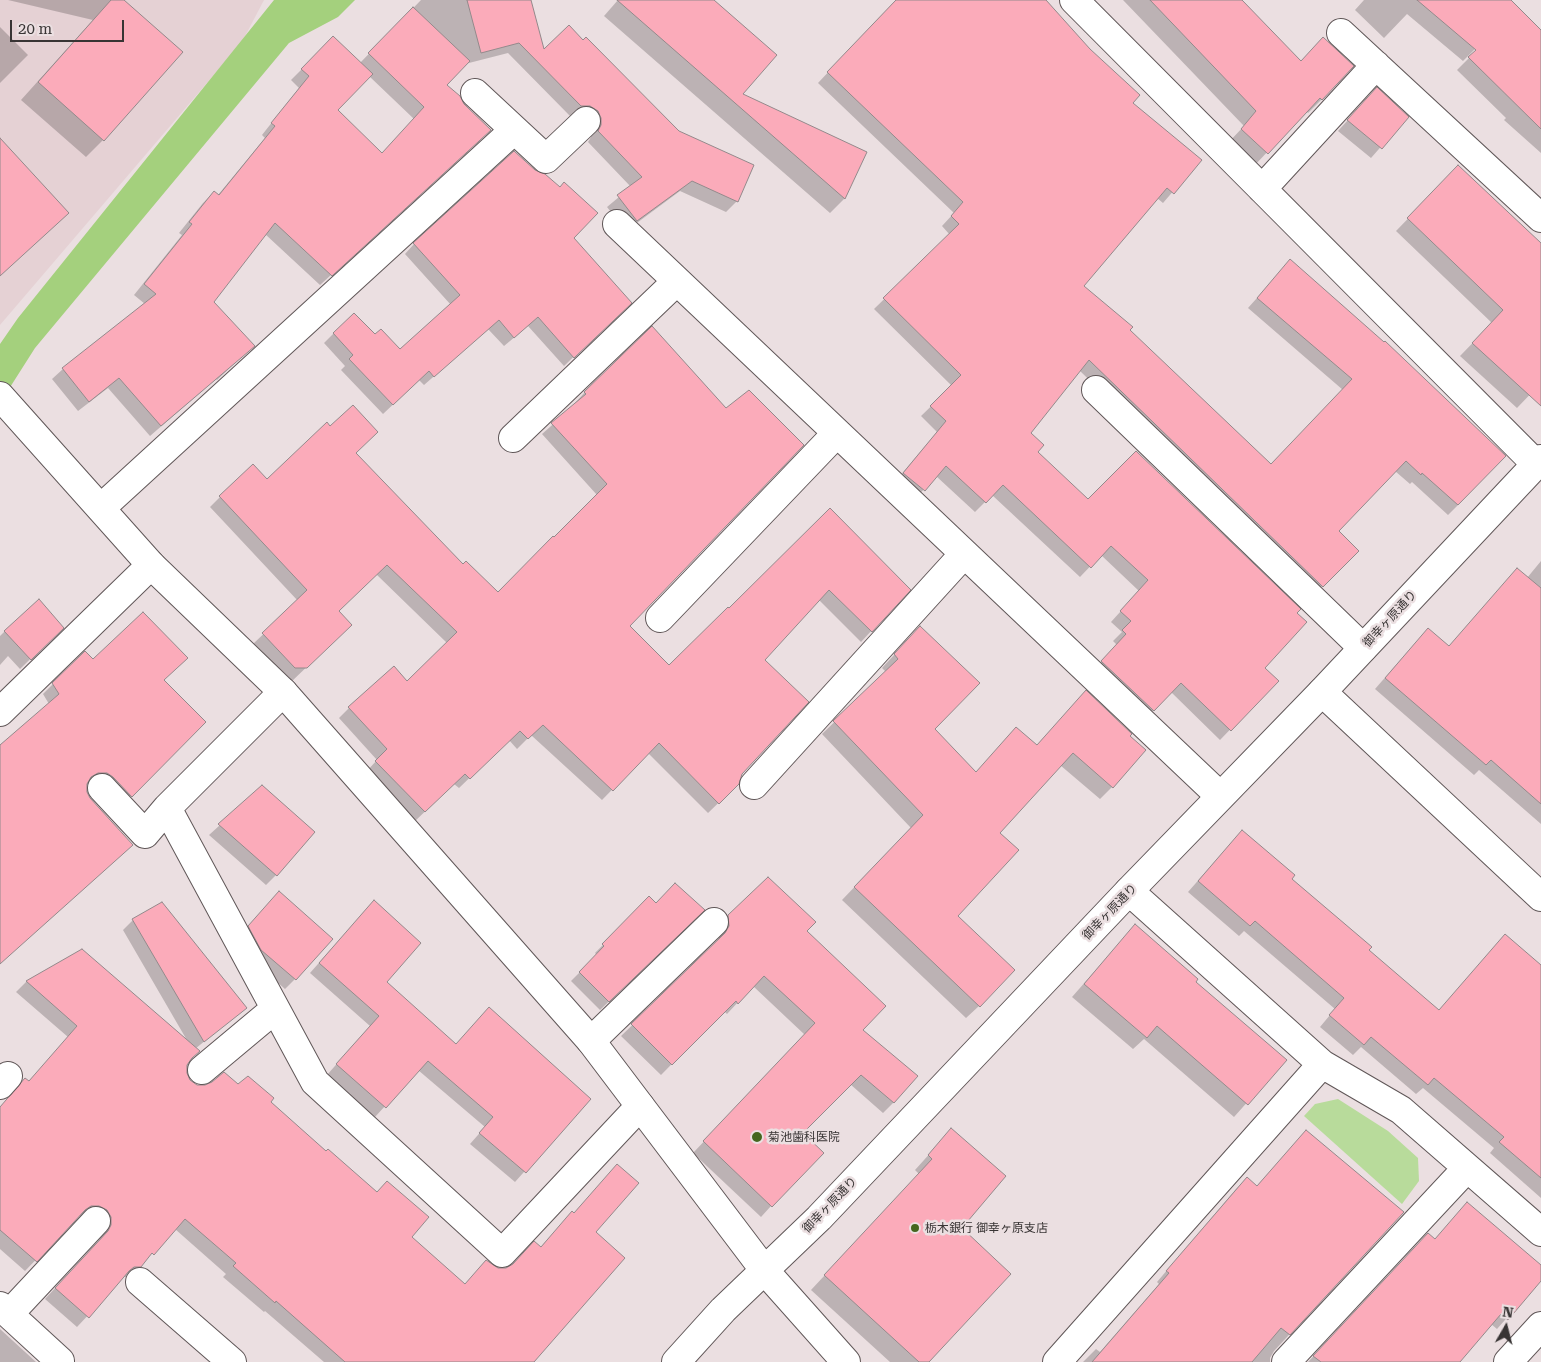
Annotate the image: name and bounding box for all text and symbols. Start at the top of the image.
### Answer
scale bar [12,10,126,42]
text: 20 m [18,20,52,38]
street label: 御幸ヶ原通り [1360,588,1420,650]
street label: 御幸ヶ原通り [1080,881,1140,943]
marker: 菊池歯科医院 [750,1130,764,1144]
place label: 菊池歯科医院 [768,1130,840,1144]
street label: 御幸ヶ原通り [800,1174,860,1236]
place label: 栃木銀行 御幸ヶ原支店 [925,1221,1048,1235]
marker: 栃木銀行 御幸ヶ原支店 [909,1222,921,1234]
north arrow [1481,1302,1531,1352]
text: N [1502,1303,1515,1321]

